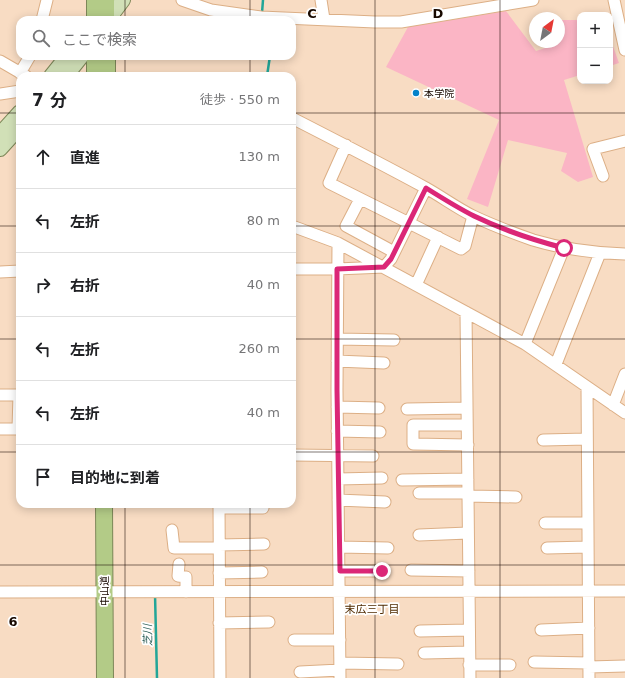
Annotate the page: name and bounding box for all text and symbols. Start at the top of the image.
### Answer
text: C [307,6,317,21]
text: D [433,6,444,21]
north arrow [529,12,565,48]
map controls [577,12,613,84]
button: + [577,12,613,48]
search box [16,16,296,60]
icon: search [30,27,52,49]
text: ここで検索 [62,31,137,49]
button: − [577,48,613,84]
marker: 本学院 [411,88,421,98]
place label: 本学院 [424,88,454,99]
text: 7 分 [32,90,67,110]
text: 徒歩 · 550 m [200,92,280,107]
icon: ahead [32,146,54,168]
text: 直進 [70,149,100,167]
text: 130 m [238,149,280,164]
icon: left [32,210,54,232]
text: 左折 [70,213,100,231]
text: 80 m [247,213,280,228]
route start [555,239,573,257]
icon: right [32,274,54,296]
text: 右折 [70,277,100,295]
text: 40 m [247,277,280,292]
icon: left [32,338,54,360]
text: 左折 [70,341,100,359]
text: 260 m [238,341,280,356]
icon: left [32,402,54,424]
text: 左折 [70,405,100,423]
text: 40 m [247,405,280,420]
icon: arrive [32,466,54,488]
text: 目的地に到着 [70,469,160,487]
route end [373,562,391,580]
street label: 中山道 [99,576,110,606]
district label: 末広三丁目 [345,603,400,616]
text: 6 [8,614,18,629]
water label: 芝川 [141,623,155,646]

